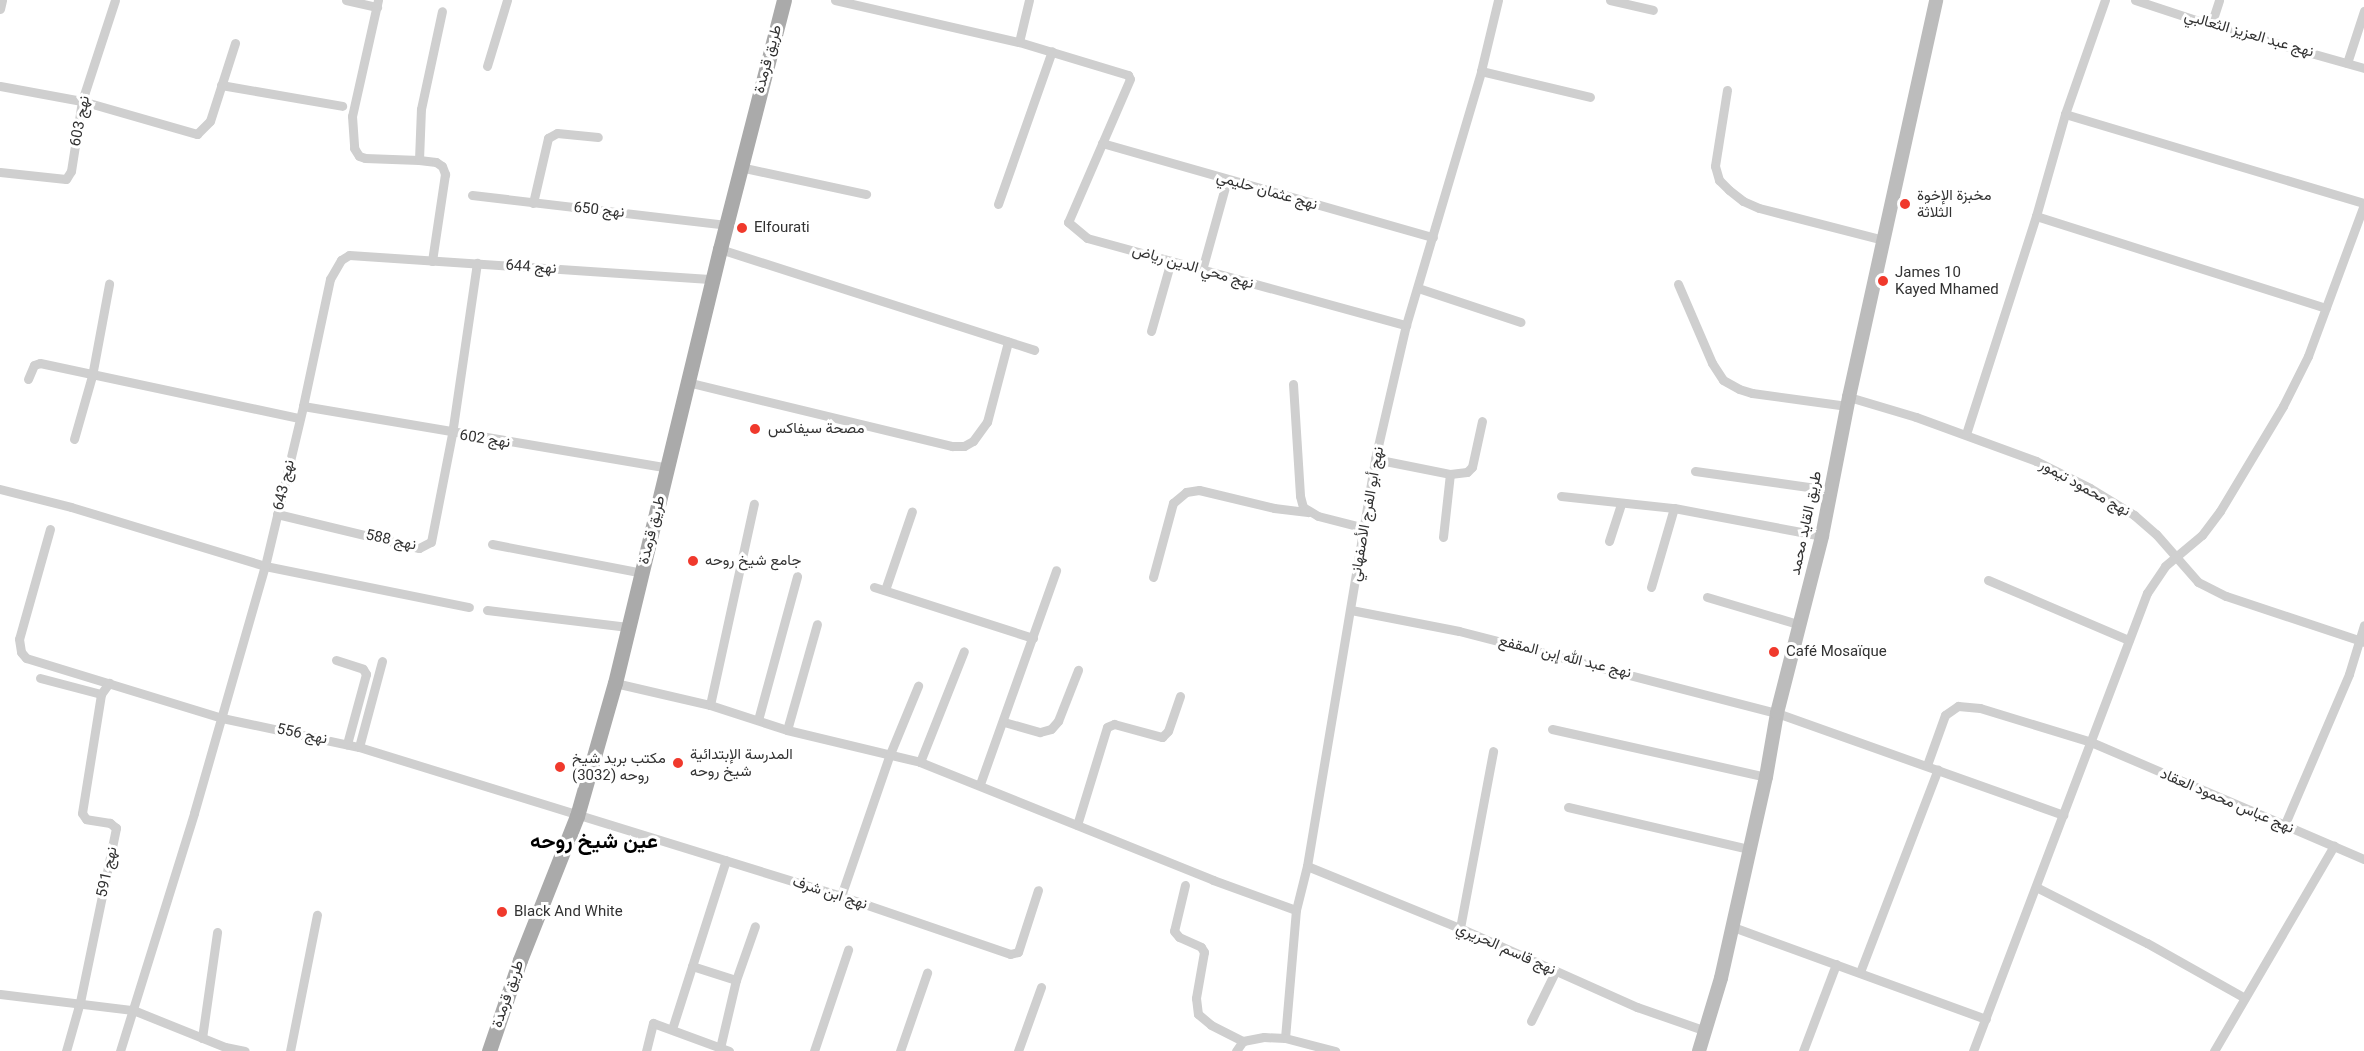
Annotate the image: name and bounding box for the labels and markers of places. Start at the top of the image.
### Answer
place label: مخبزة الإخوة الثلاثة [1917,186,1991,221]
marker: مخبزة الإخوة الثلاثة [1898,197,1912,211]
place label: Elfourati [754,219,810,237]
marker: Elfourati [735,221,749,235]
place label: James 10 Kayed Mhamed [1895,263,1999,298]
marker: James 10 Kayed Mhamed [1876,274,1890,288]
marker: مصحة سيفاكس [746,420,764,438]
place label: مصحة سيفاكس [768,420,864,438]
place label: جامع شيخ روحه [705,552,801,570]
marker: جامع شيخ روحه [686,554,700,568]
place label: Café Mosaïque [1786,643,1887,661]
marker: Café Mosaïque [1767,645,1781,659]
place label: المدرسة الإبتدائية شيخ روحه [690,745,793,780]
place label: مكتب بريد شيخ روحه (3032) [572,749,666,784]
marker: المدرسة الإبتدائية شيخ روحه [671,756,685,770]
marker: مكتب بريد شيخ روحه (3032) [553,760,567,774]
place label: Black And White [514,903,623,921]
marker: Black And White [495,905,509,919]

